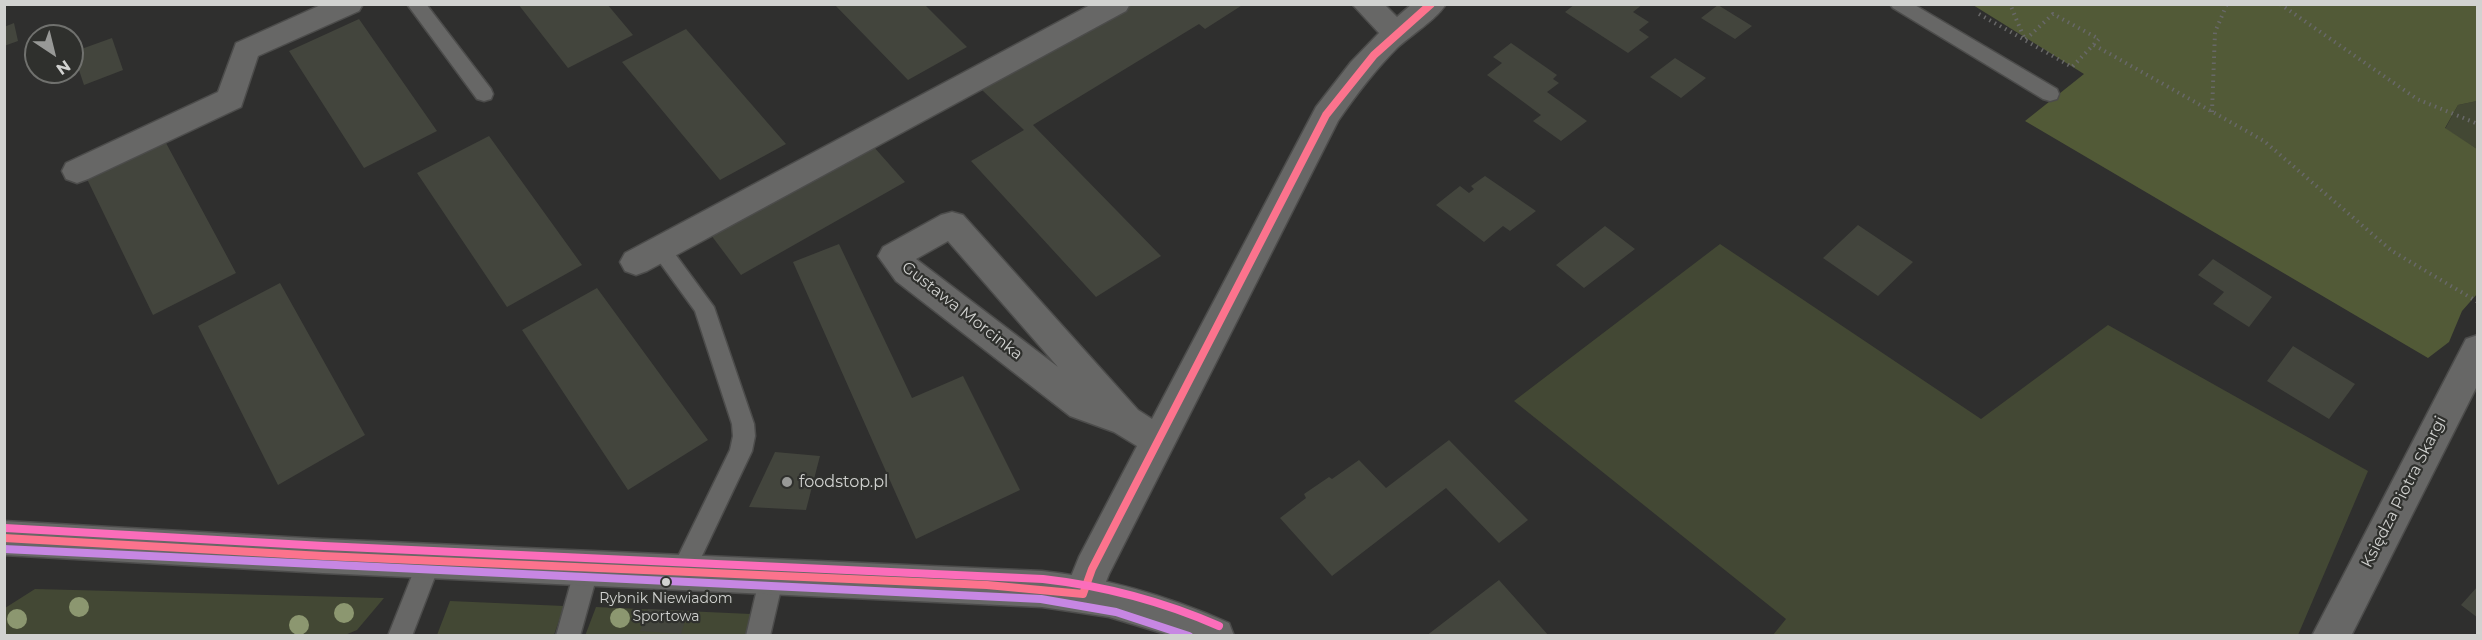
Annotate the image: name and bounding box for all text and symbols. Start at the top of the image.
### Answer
north arrow [24,24,84,84]
text: N [53,56,74,79]
street label: Gustawa Morcinka [898,258,1026,364]
street label: Księdza Piotra Skargi [2357,413,2451,571]
place label: foodstop.pl [799,472,888,492]
marker: foodstop.pl [780,475,794,489]
marker: Rybnik Niewiadom Sportowa [660,576,672,588]
place label: Rybnik Niewiadom Sportowa [599,591,733,624]

